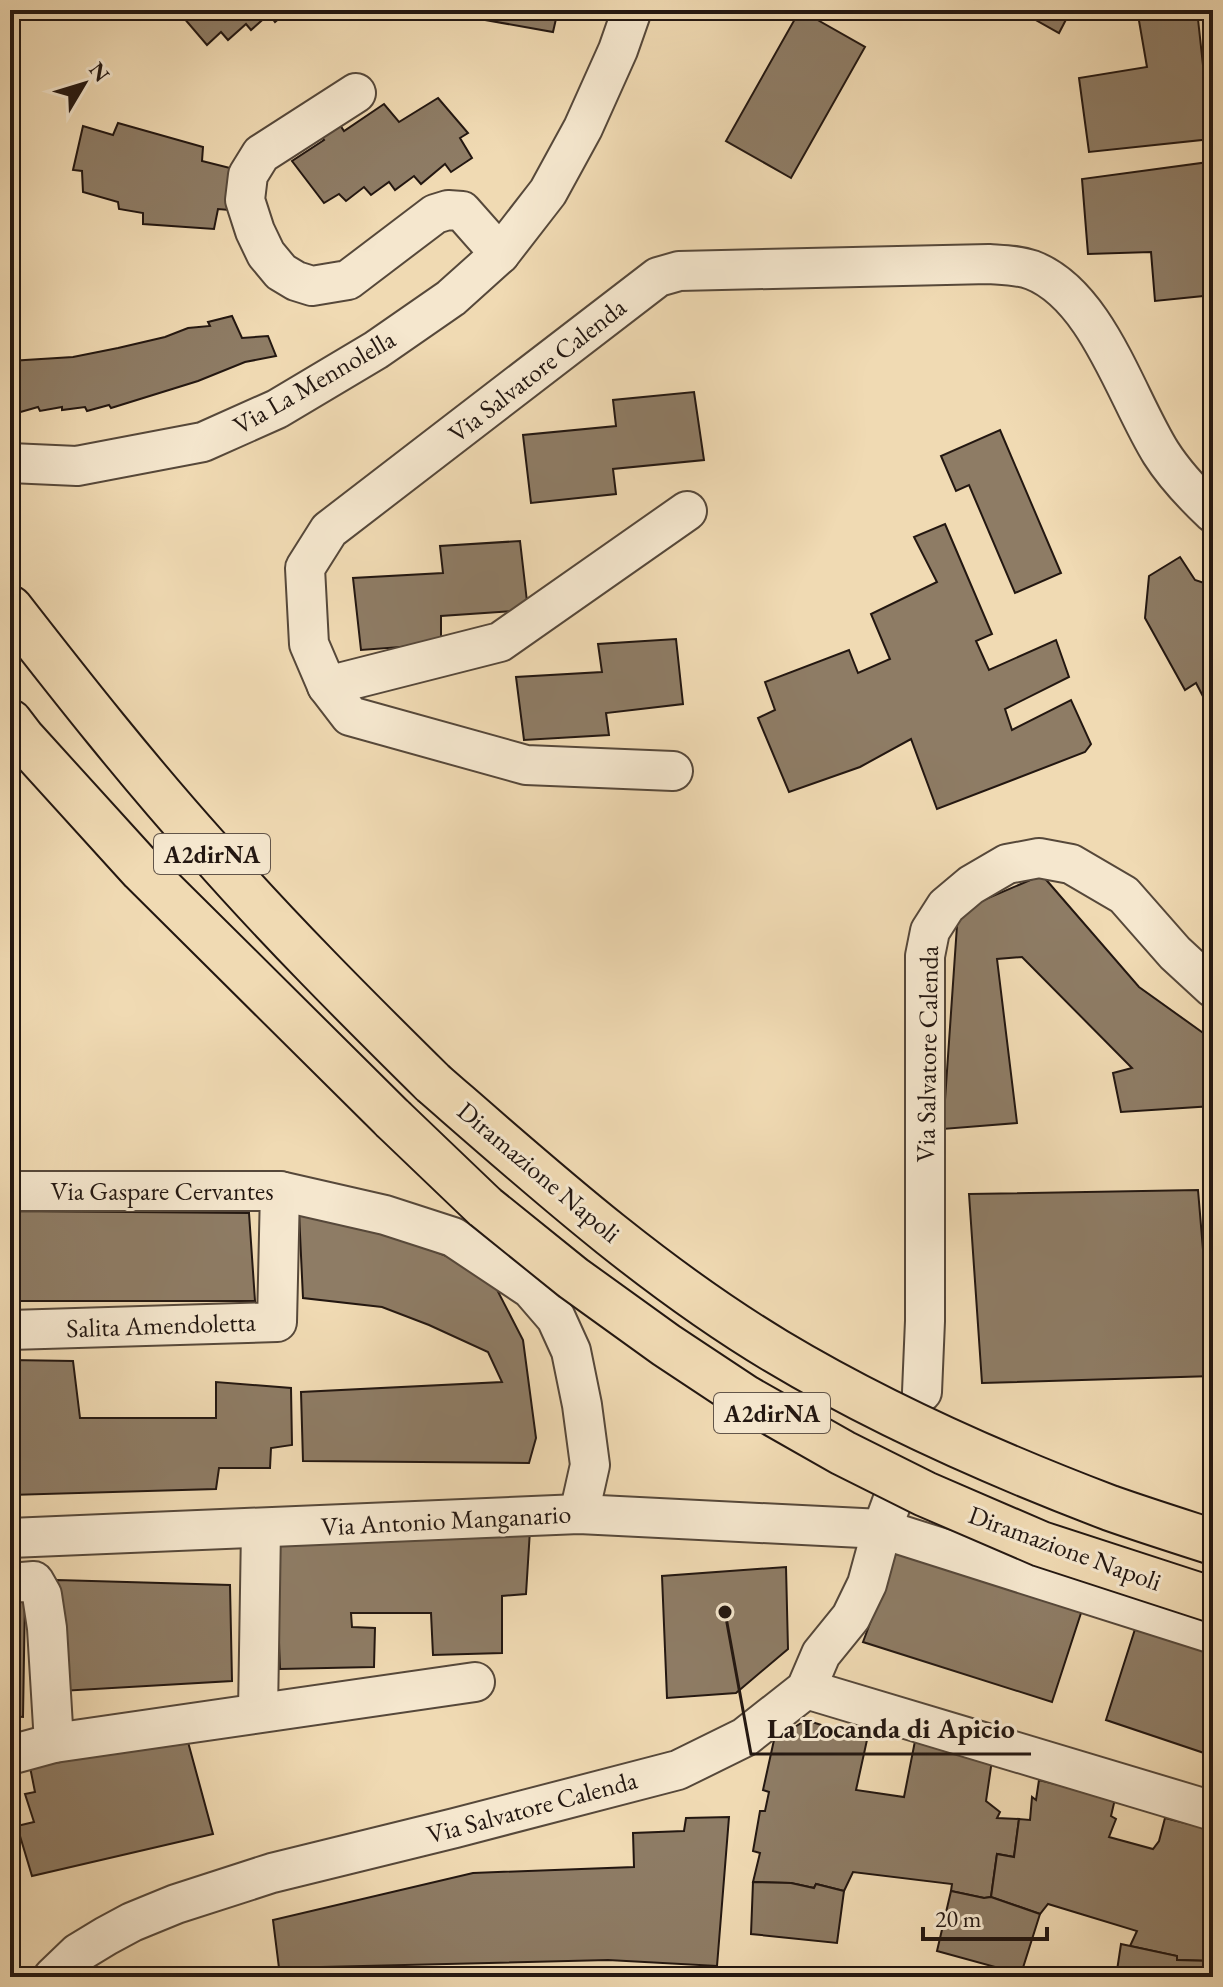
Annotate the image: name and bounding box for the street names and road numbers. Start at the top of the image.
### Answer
street label: Via Salvatore Calenda [441,290,633,450]
street label: Via La Mennolella [227,321,402,442]
road number: A2dirNA [154,834,270,874]
street label: Via Salvatore Calenda [908,945,946,1163]
street label: Diramazione Napoli [450,1094,628,1250]
street label: Via Gaspare Cervantes [50,1174,274,1208]
street label: Salita Amendoletta [66,1305,257,1345]
road number: A2dirNA [714,1393,830,1433]
street label: Via Antonio Manganario [320,1496,572,1544]
street label: Diramazione Napoli [964,1497,1166,1599]
street label: Via Salvatore Calenda [423,1762,642,1851]

